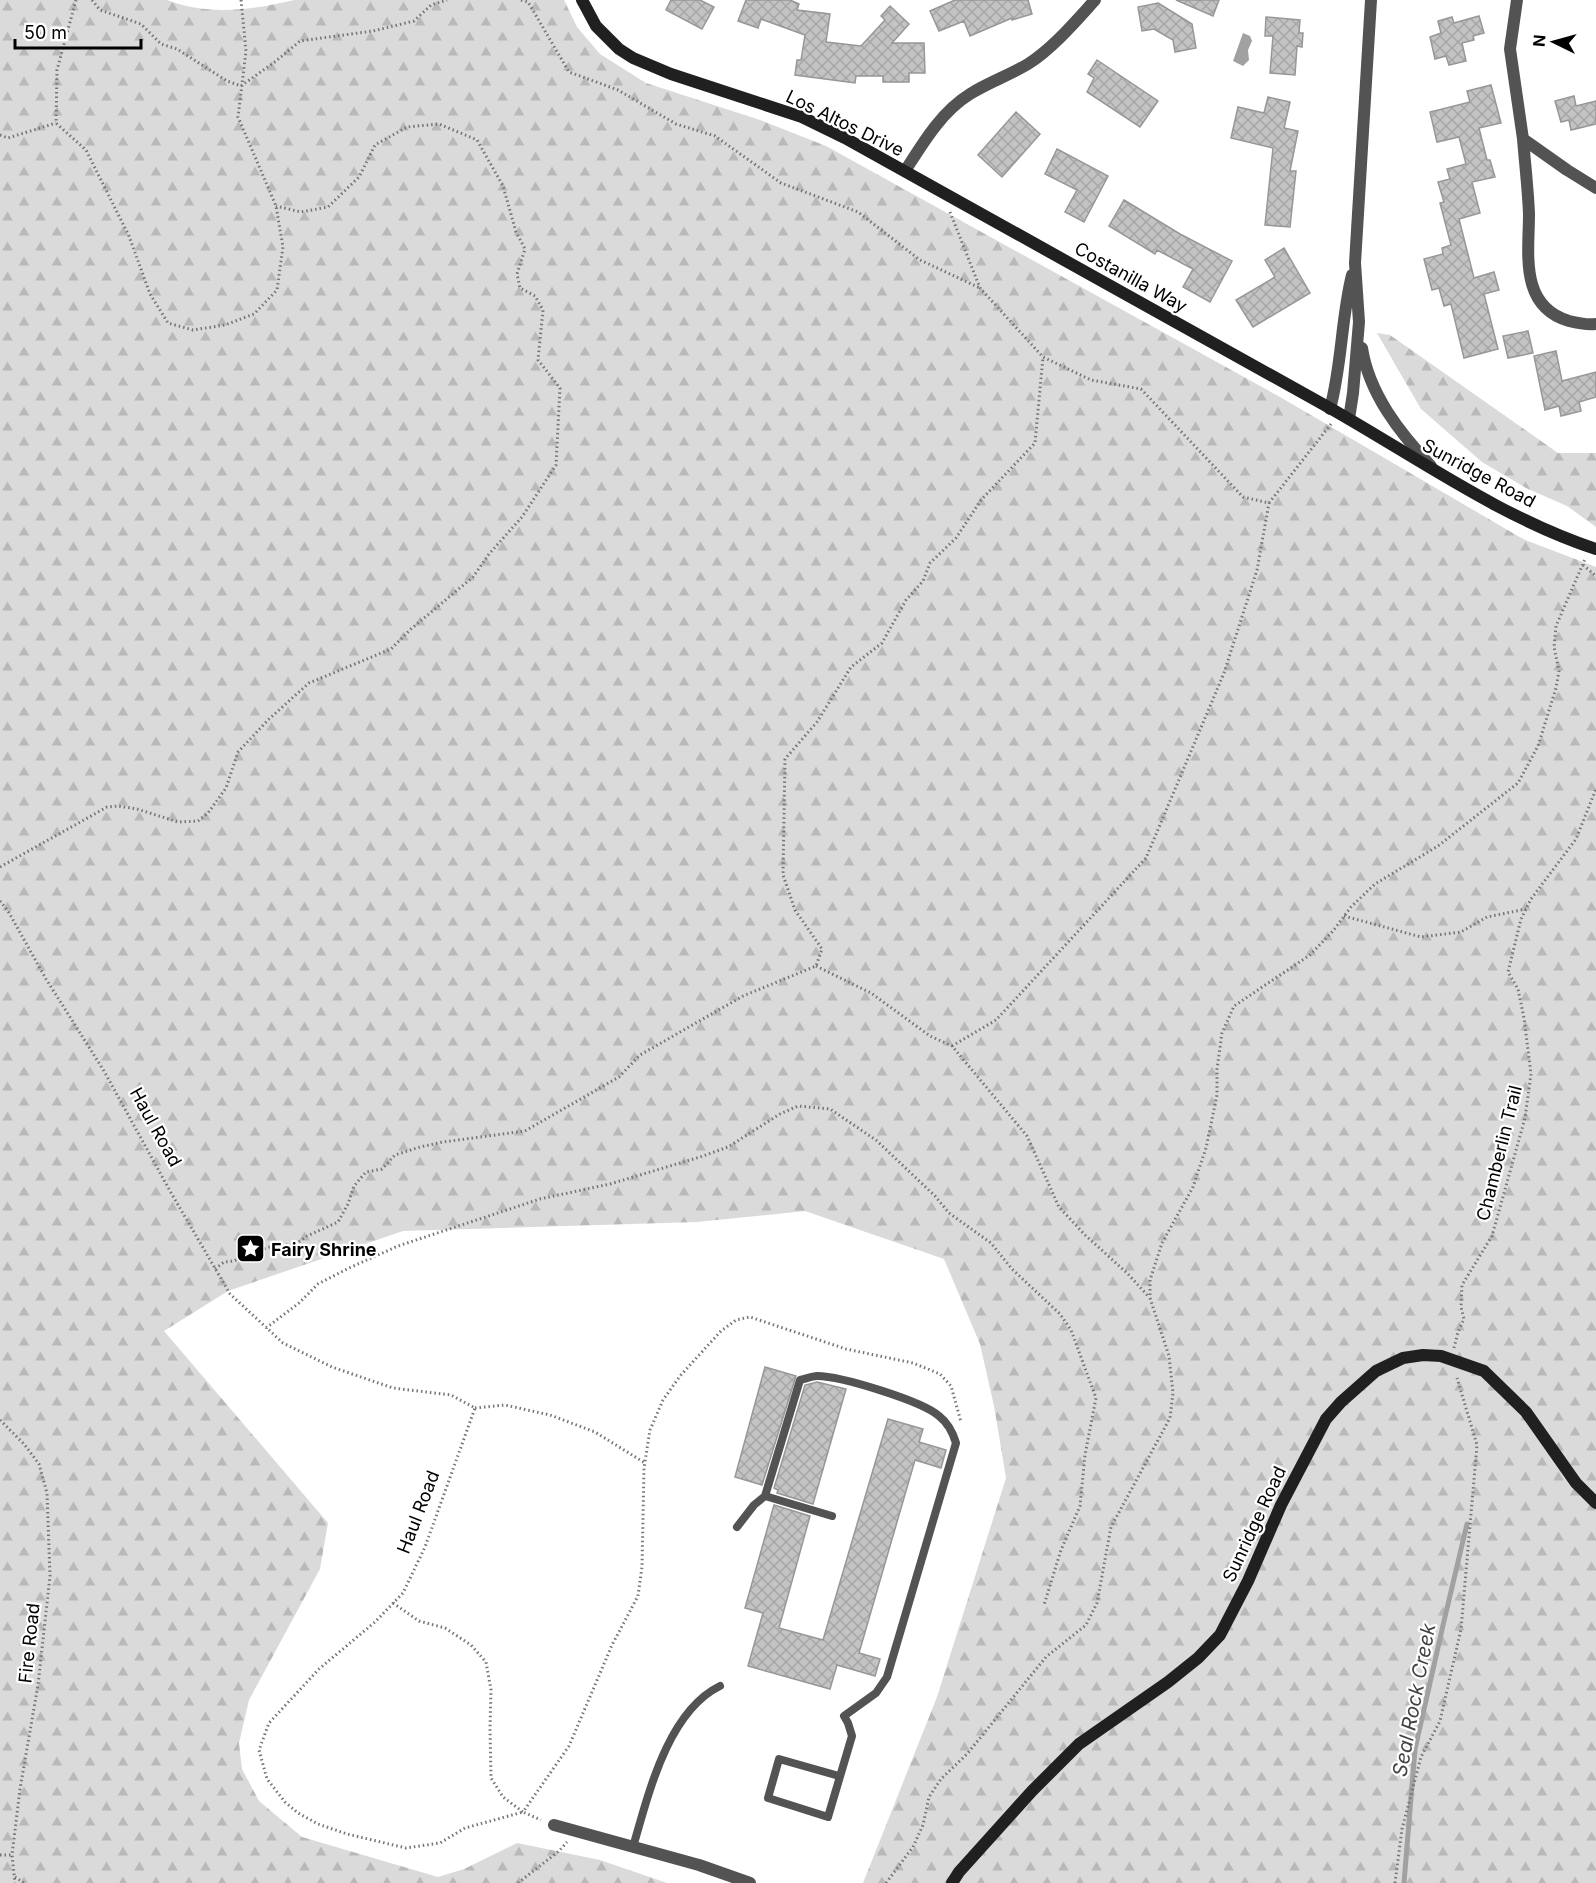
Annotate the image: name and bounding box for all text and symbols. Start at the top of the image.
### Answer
scale bar [15,12,141,50]
north arrow [1524,12,1584,72]
text: 50 m [24,22,67,43]
text: N [1529,34,1550,48]
street label: Los Altos Drive [783,85,907,161]
street label: Costanilla Way [1071,237,1191,317]
street label: Sunridge Road [1419,434,1539,512]
street label: Chamberlin Trail [1472,1083,1526,1223]
street label: Haul Road [126,1084,186,1170]
place icon: Fairy Shrine [234,1233,266,1265]
place label: Fairy Shrine [271,1239,377,1260]
street label: Sunridge Road [1218,1463,1290,1585]
street label: Haul Road [393,1468,443,1556]
street label: Fire Road [14,1602,44,1684]
water label: Seal Rock Creek [1387,1620,1441,1779]

